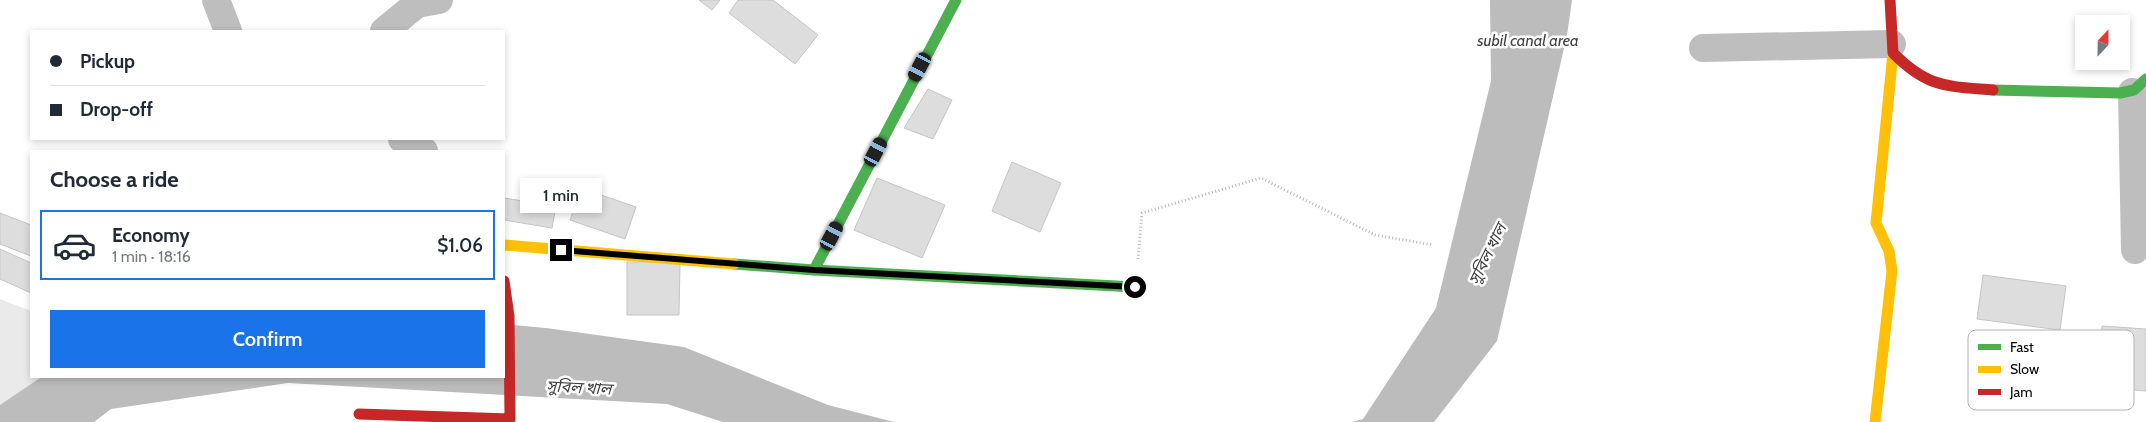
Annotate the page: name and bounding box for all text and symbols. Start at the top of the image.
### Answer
north arrow [2075,15,2130,70]
map controls [2075,15,2130,70]
water label: subil canal area [1476,31,1579,50]
text: Pickup [80,50,135,73]
car [906,50,933,84]
text: Drop-off [80,98,153,121]
car [862,135,889,169]
text: Choose a ride [50,166,179,193]
callout: 1 min [520,178,602,212]
text: 1 min [543,186,579,205]
water label: সুবিল খাল [1465,218,1512,288]
car [818,219,845,253]
icon: car [52,223,97,268]
text: Economy [112,224,190,247]
text: $1.06 [437,234,483,257]
route end [550,239,572,261]
text: 1 min · 18:16 [112,247,191,266]
route start [1124,276,1146,298]
button: Confirm [50,310,485,368]
legend [1968,330,2134,410]
text: Fast [2010,338,2034,356]
text: Slow [2010,360,2039,378]
water label: সুবিল খাল [546,376,615,399]
text: Jam [2009,383,2032,401]

